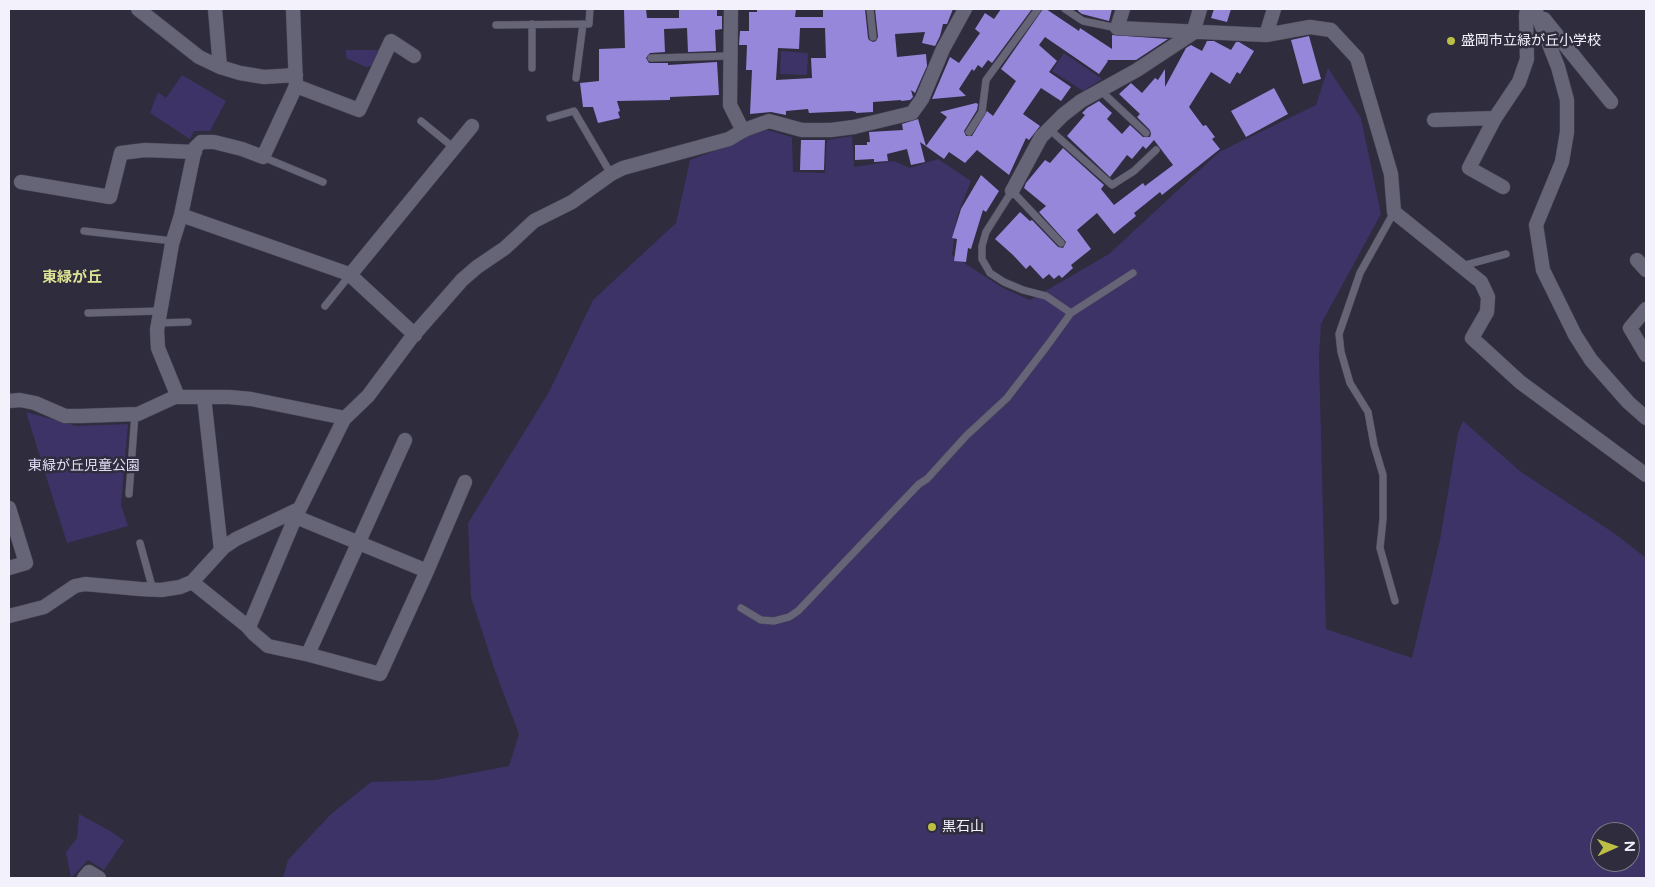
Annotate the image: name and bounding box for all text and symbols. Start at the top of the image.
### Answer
place label: 盛岡市立緑が丘小学校 [1461,33,1601,49]
marker: 盛岡市立緑が丘小学校 [1445,35,1457,47]
district label: 東緑が丘 [42,269,102,287]
park label: 東緑が丘児童公園 [28,458,140,474]
place label: 黒石山 [942,819,984,835]
marker: 黒石山 [926,821,938,833]
north arrow [1590,822,1640,872]
text: N [1621,841,1638,852]

